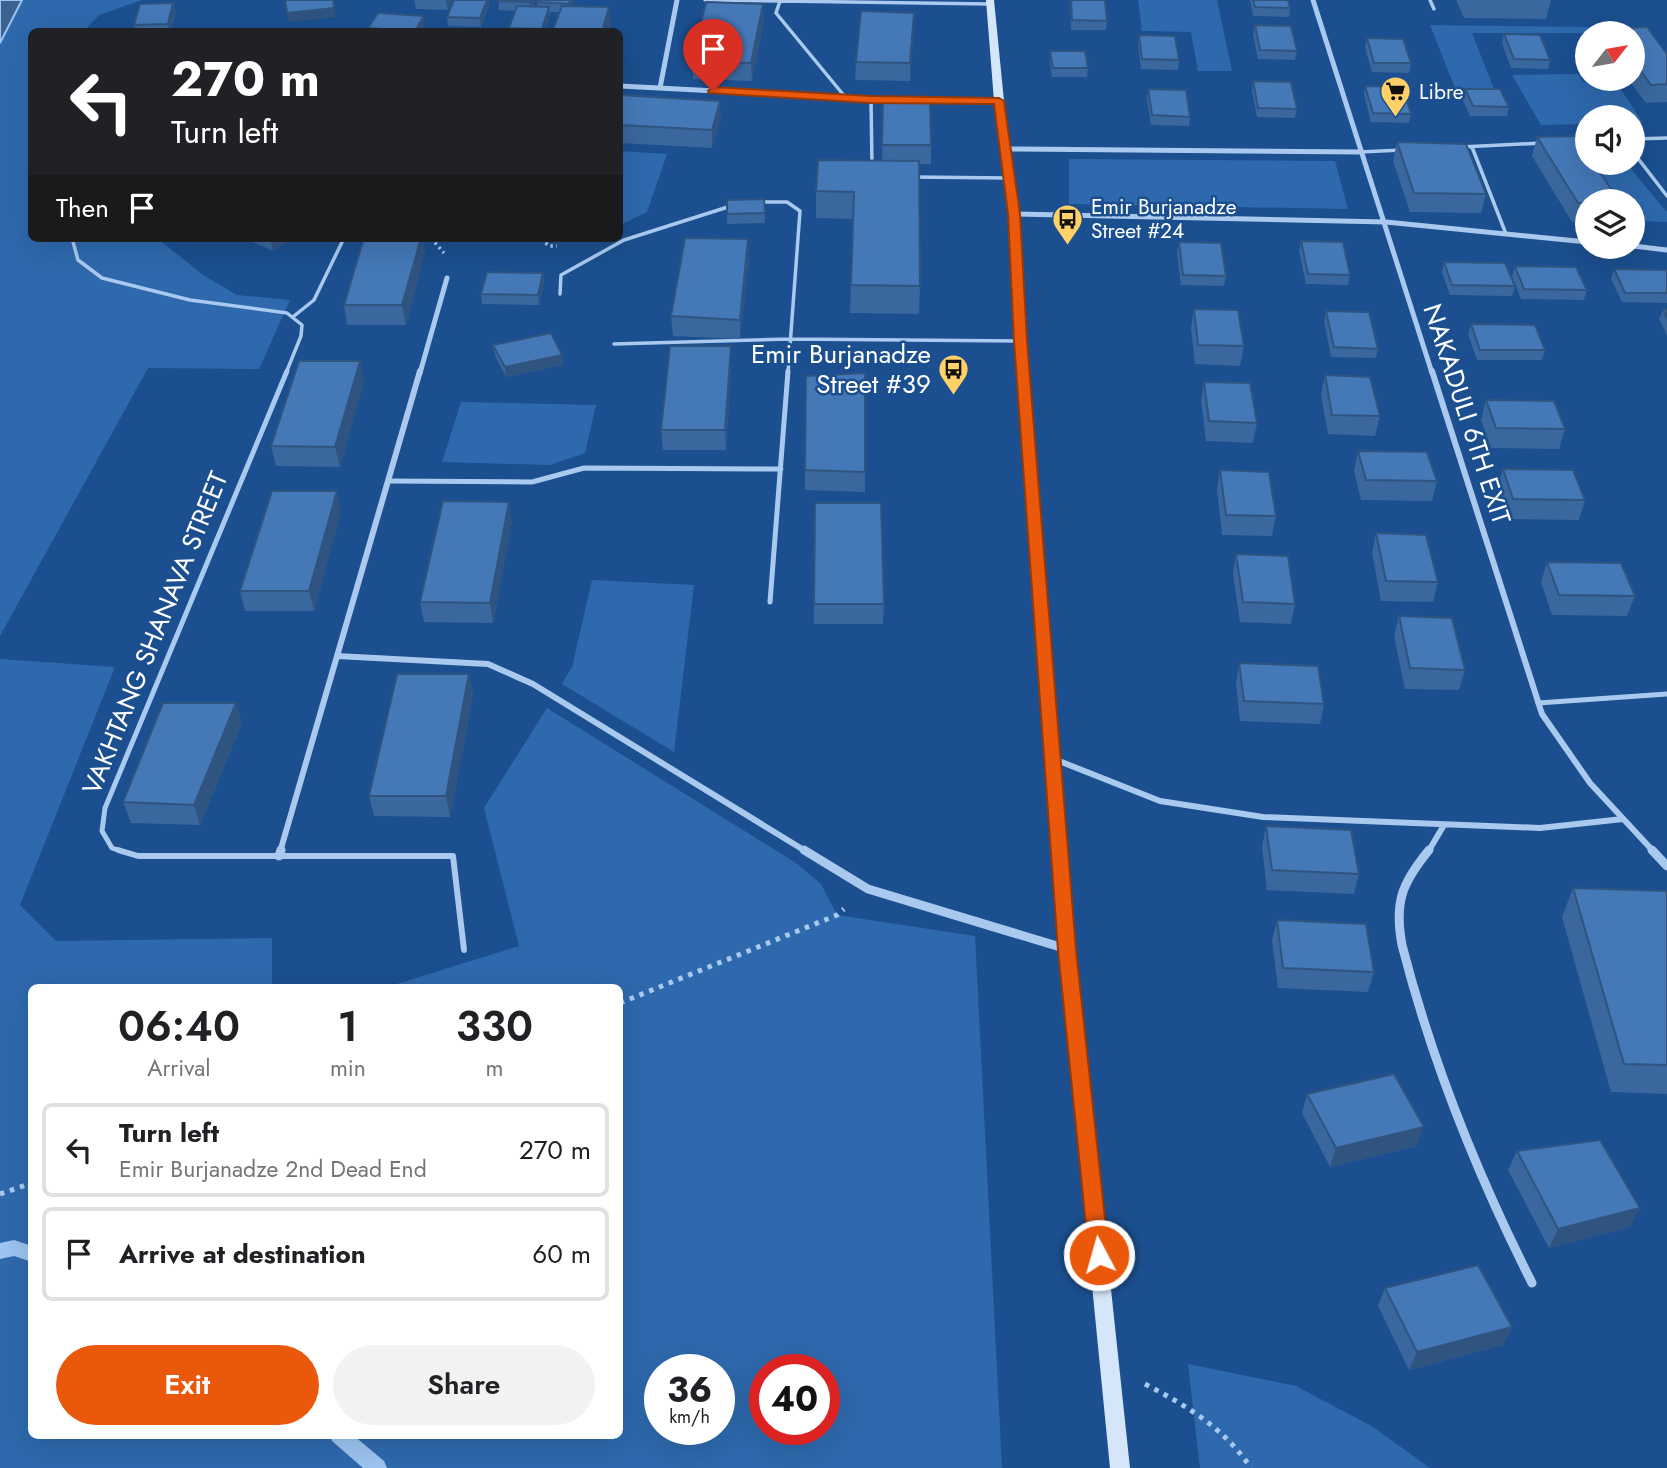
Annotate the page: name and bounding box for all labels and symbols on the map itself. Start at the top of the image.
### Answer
pin [683,19,743,91]
north arrow [1575,21,1645,91]
supermarket icon: Libre [1379,75,1413,119]
place label: Libre [1419,77,1464,107]
place label: Emir Burjanadze Street #24 [1091,192,1237,246]
bus stop icon: Emir Burjanadze Street #24 [1051,202,1085,246]
street label: NAKADULI 6TH EXIT [1413,299,1521,529]
place label: Emir Burjanadze Street #39 [751,335,931,403]
bus stop icon: Emir Burjanadze Street #39 [937,352,971,396]
street label: VAKHTANG SHANAVA STREET [73,466,237,800]
position arrow [1062,1218,1136,1292]
speed limit sign: 40 [749,1354,840,1445]

